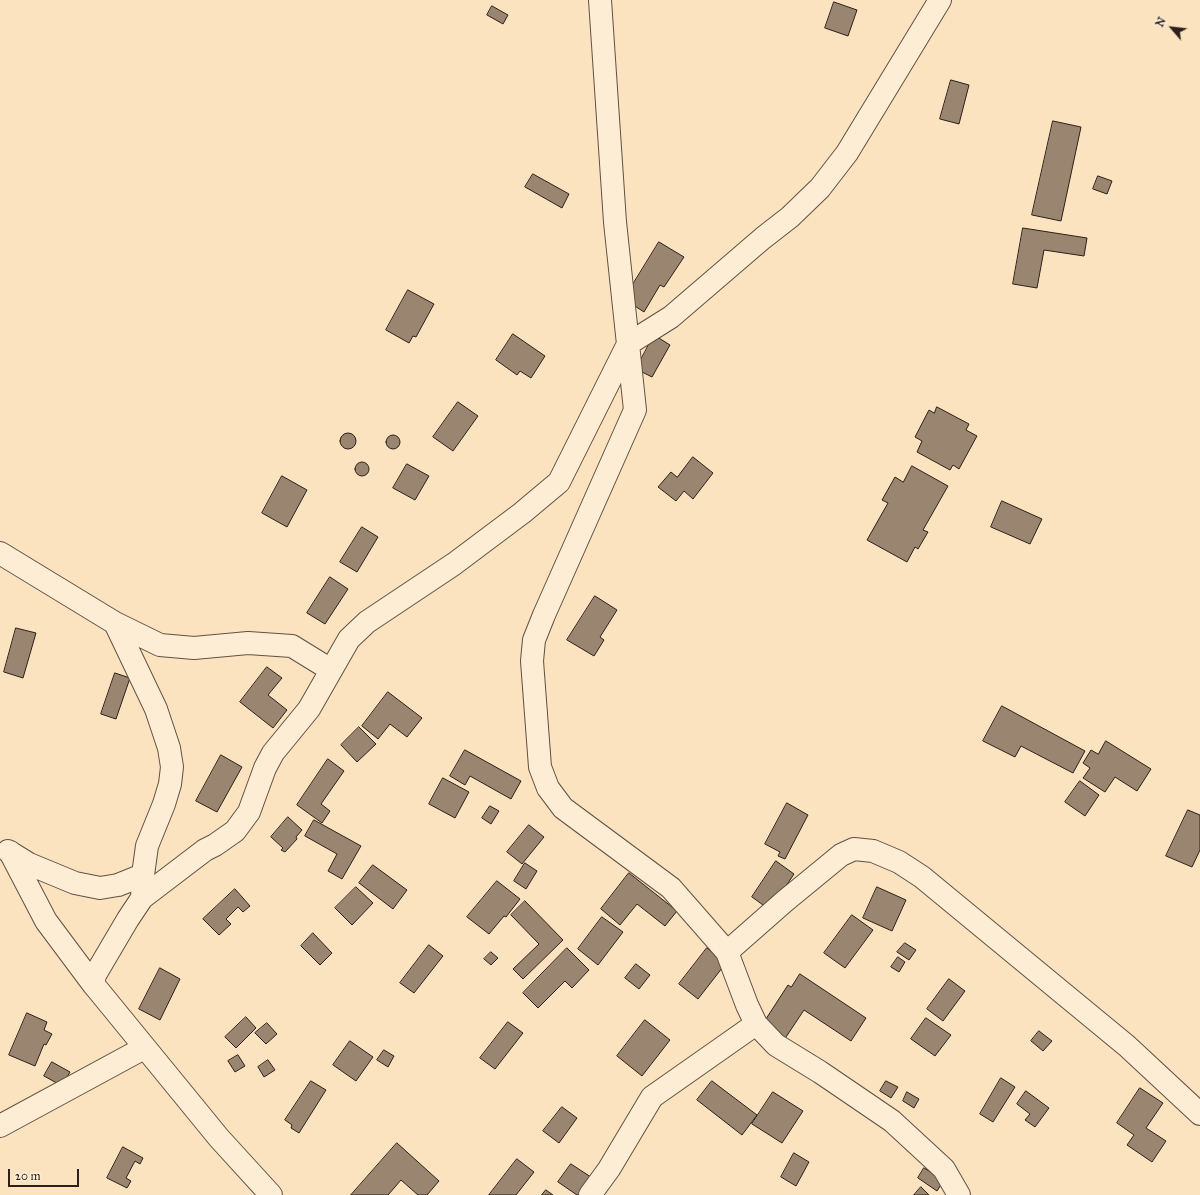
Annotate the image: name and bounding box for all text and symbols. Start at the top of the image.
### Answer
north arrow [1152,8,1192,48]
text: N [1153,15,1169,29]
scale bar [10,1161,81,1187]
text: 20 m [15,1169,41,1183]

